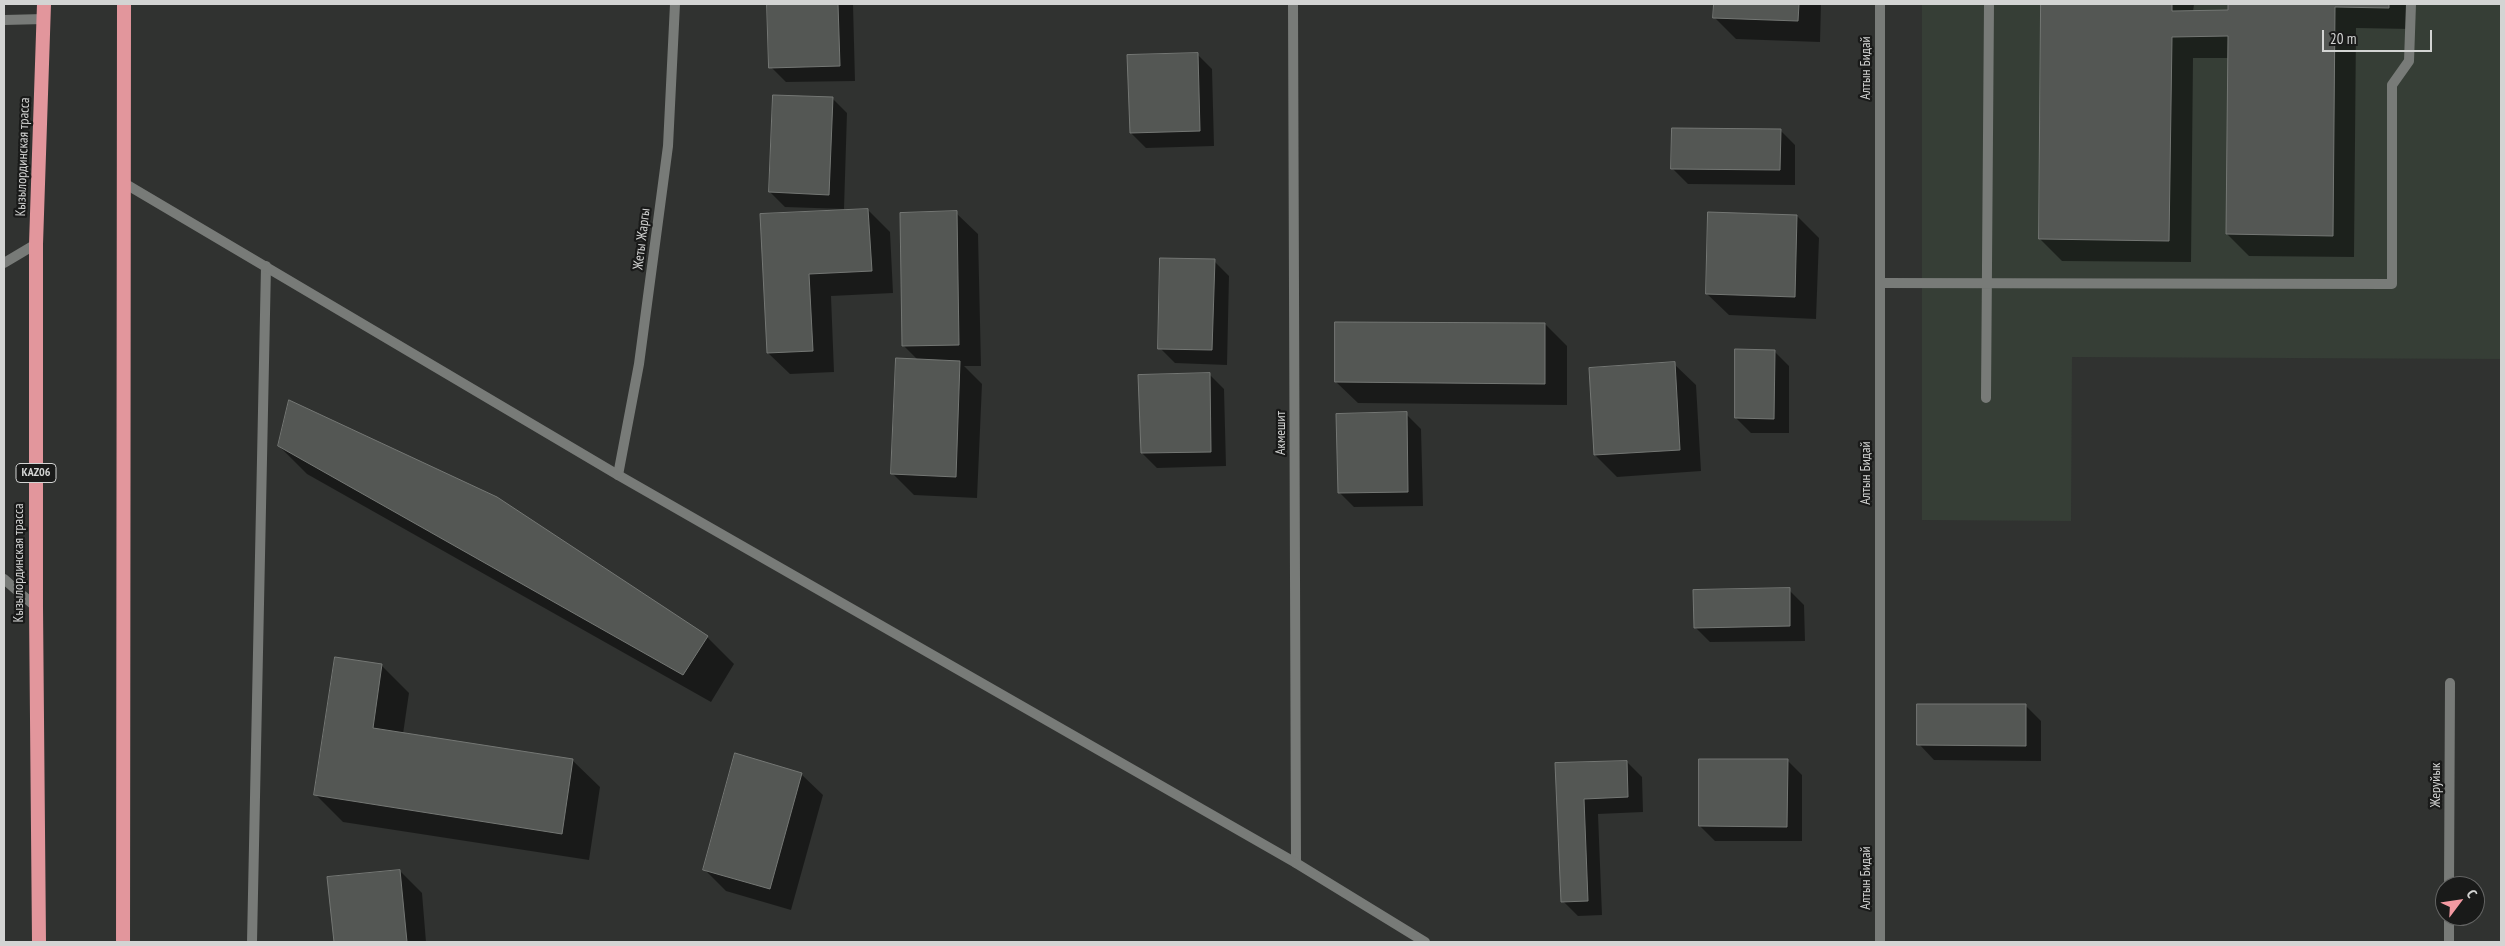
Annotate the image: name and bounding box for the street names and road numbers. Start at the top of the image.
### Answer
street label: Алтын Бидай [1858,36,1874,100]
street label: Кызылординская трасса [13,97,33,217]
street label: Жеты Жаргы [630,207,654,271]
street label: Акмешит [1273,411,1289,455]
street label: Алтын Бидай [1858,441,1874,505]
road number: KАZ06 [16,463,56,482]
street label: Кызылординская трасса [11,504,27,622]
street label: Жеруйык [2428,763,2444,807]
street label: Алтын Бидай [1858,846,1874,910]

